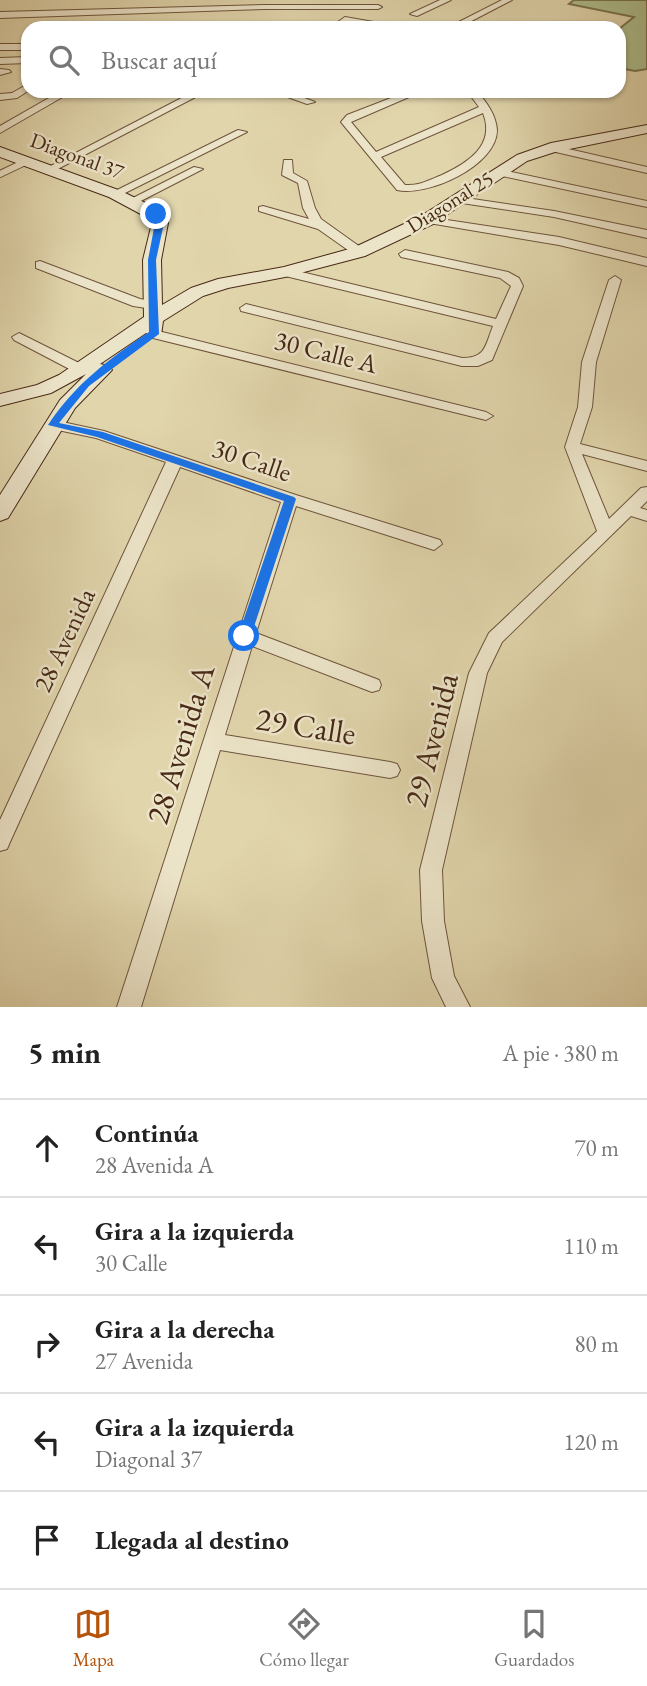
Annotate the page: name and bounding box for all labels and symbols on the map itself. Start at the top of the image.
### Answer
street label: Diagonal 37 [27,126,129,185]
street label: Diagonal 25 [401,164,498,239]
route end [140,198,171,229]
street label: 30 Calle A [271,323,382,381]
street label: 30 Calle [208,431,296,489]
street label: 28 Avenida [25,582,103,697]
route start [228,620,259,651]
street label: 28 Avenida A [136,658,224,829]
street label: 29 Avenida [394,669,468,811]
street label: 29 Calle [253,697,359,755]

